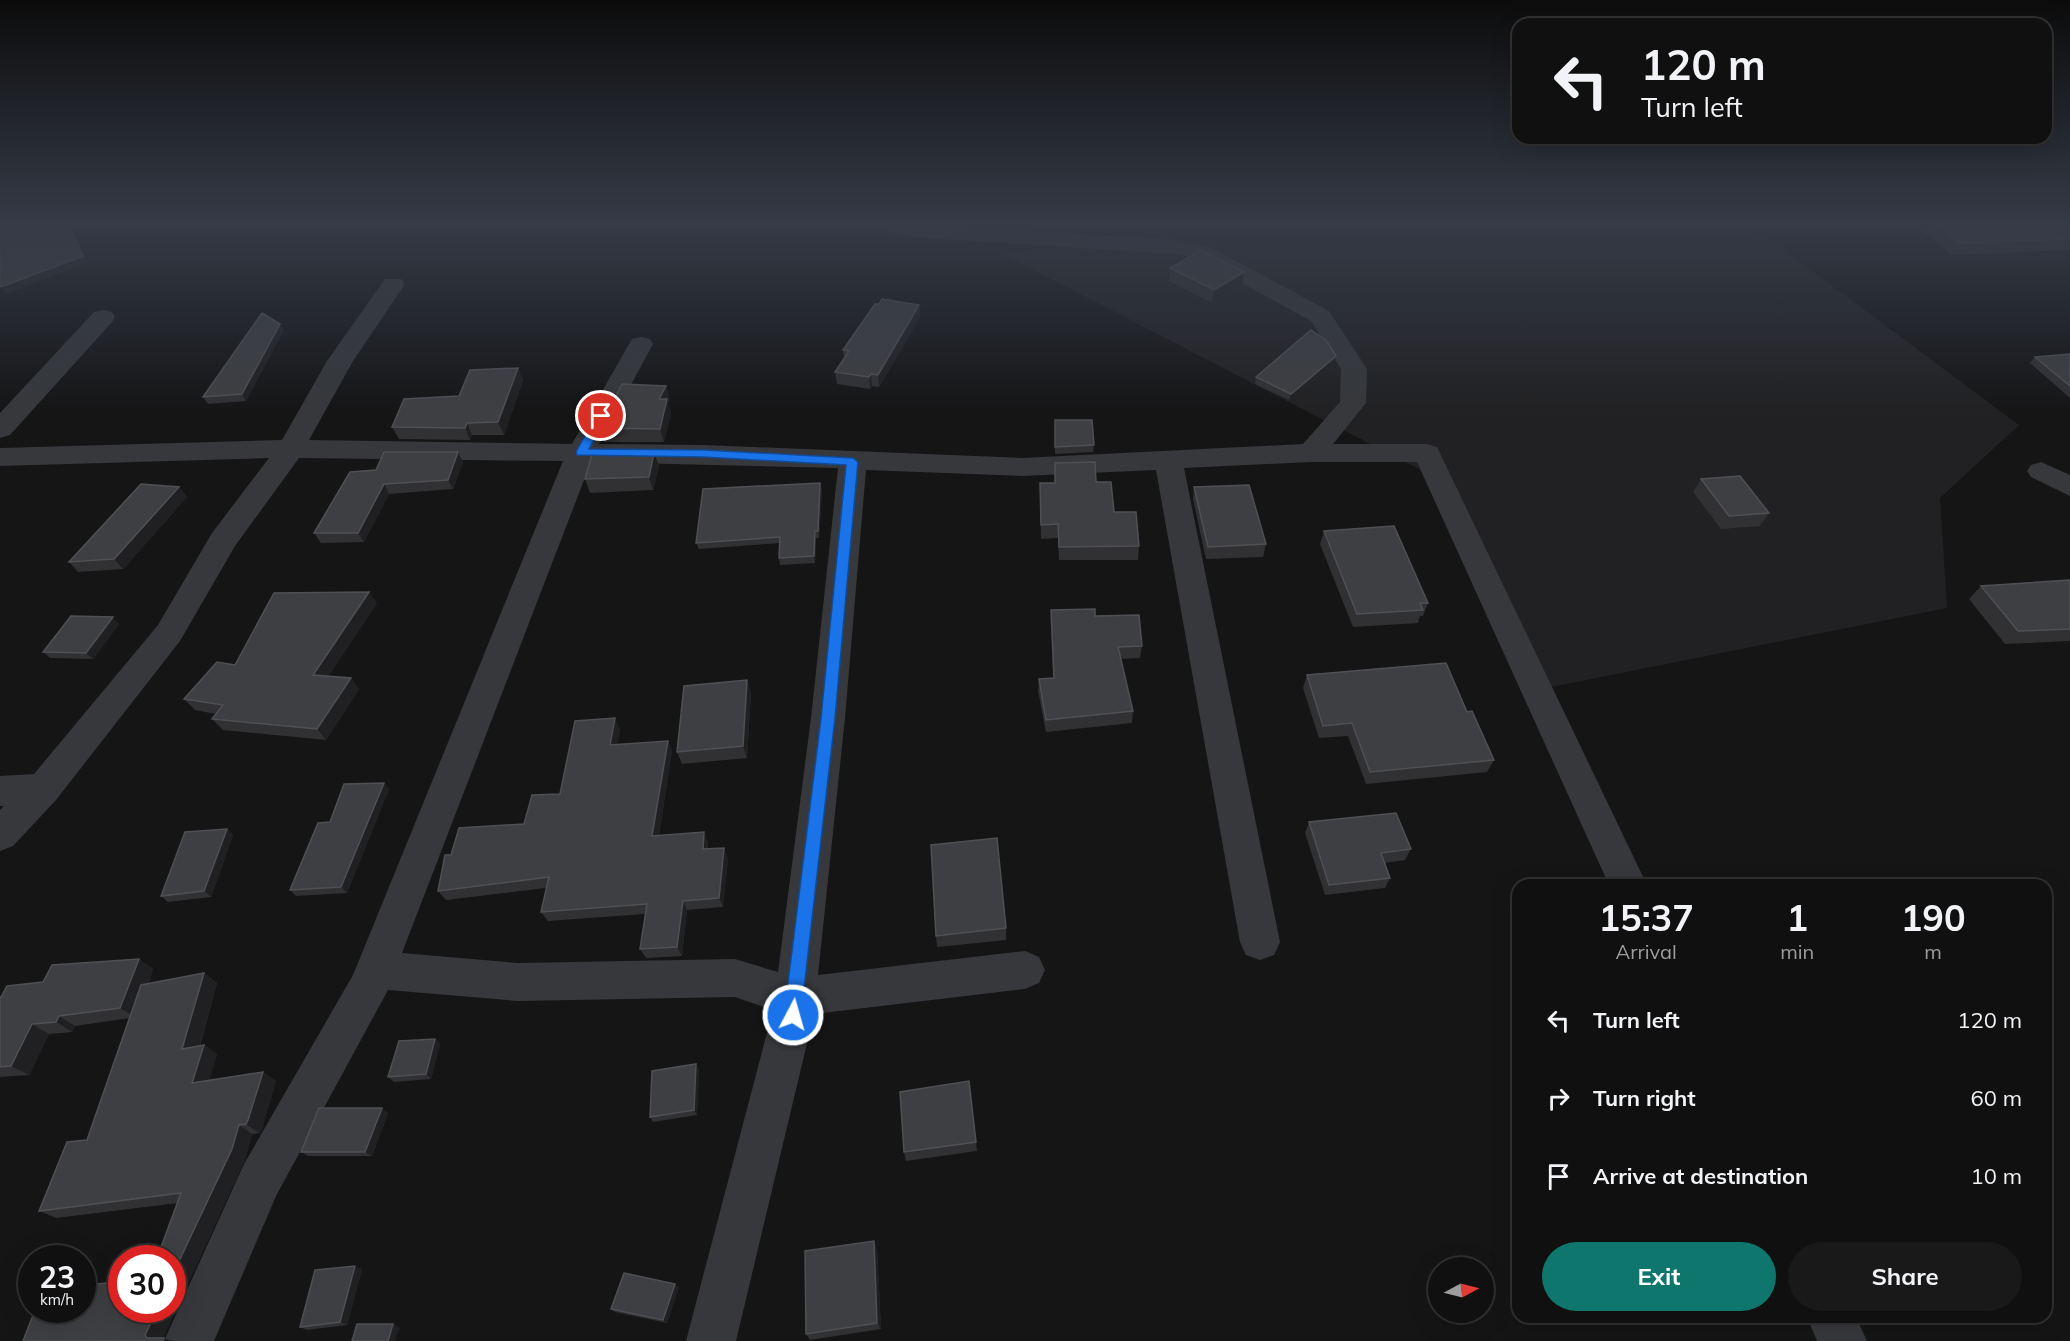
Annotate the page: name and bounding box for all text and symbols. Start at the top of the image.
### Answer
text: 120 m [1641,38,1766,91]
icon: left [1542,42,1620,120]
text: Turn left [1641,90,1743,124]
pin [575,390,626,441]
icon: arrive [584,399,617,432]
text: 15:37 [1598,895,1694,940]
text: 1 [1786,895,1808,940]
text: 190 [1901,895,1966,940]
text: Arrival [1616,939,1677,964]
text: min [1780,939,1814,964]
text: m [1924,939,1942,964]
position arrow [761,983,825,1047]
icon: left [1542,1004,1575,1037]
text: Turn left [1593,1006,1680,1034]
text: 120 m [1957,1006,2022,1034]
icon: right [1542,1082,1575,1115]
text: Turn right [1593,1084,1696,1112]
text: 60 m [1971,1084,2022,1112]
icon: arrive [1542,1160,1575,1193]
text: Arrive at destination [1593,1162,1808,1190]
text: 10 m [1971,1162,2022,1190]
button: Exit [1542,1242,1776,1311]
button: Share [1788,1242,2022,1311]
speed limit sign: 30 [108,1245,186,1323]
north arrow [1428,1257,1494,1323]
map controls [1428,1257,1494,1323]
text: 23 [39,1258,75,1296]
text: km/h [40,1290,74,1309]

